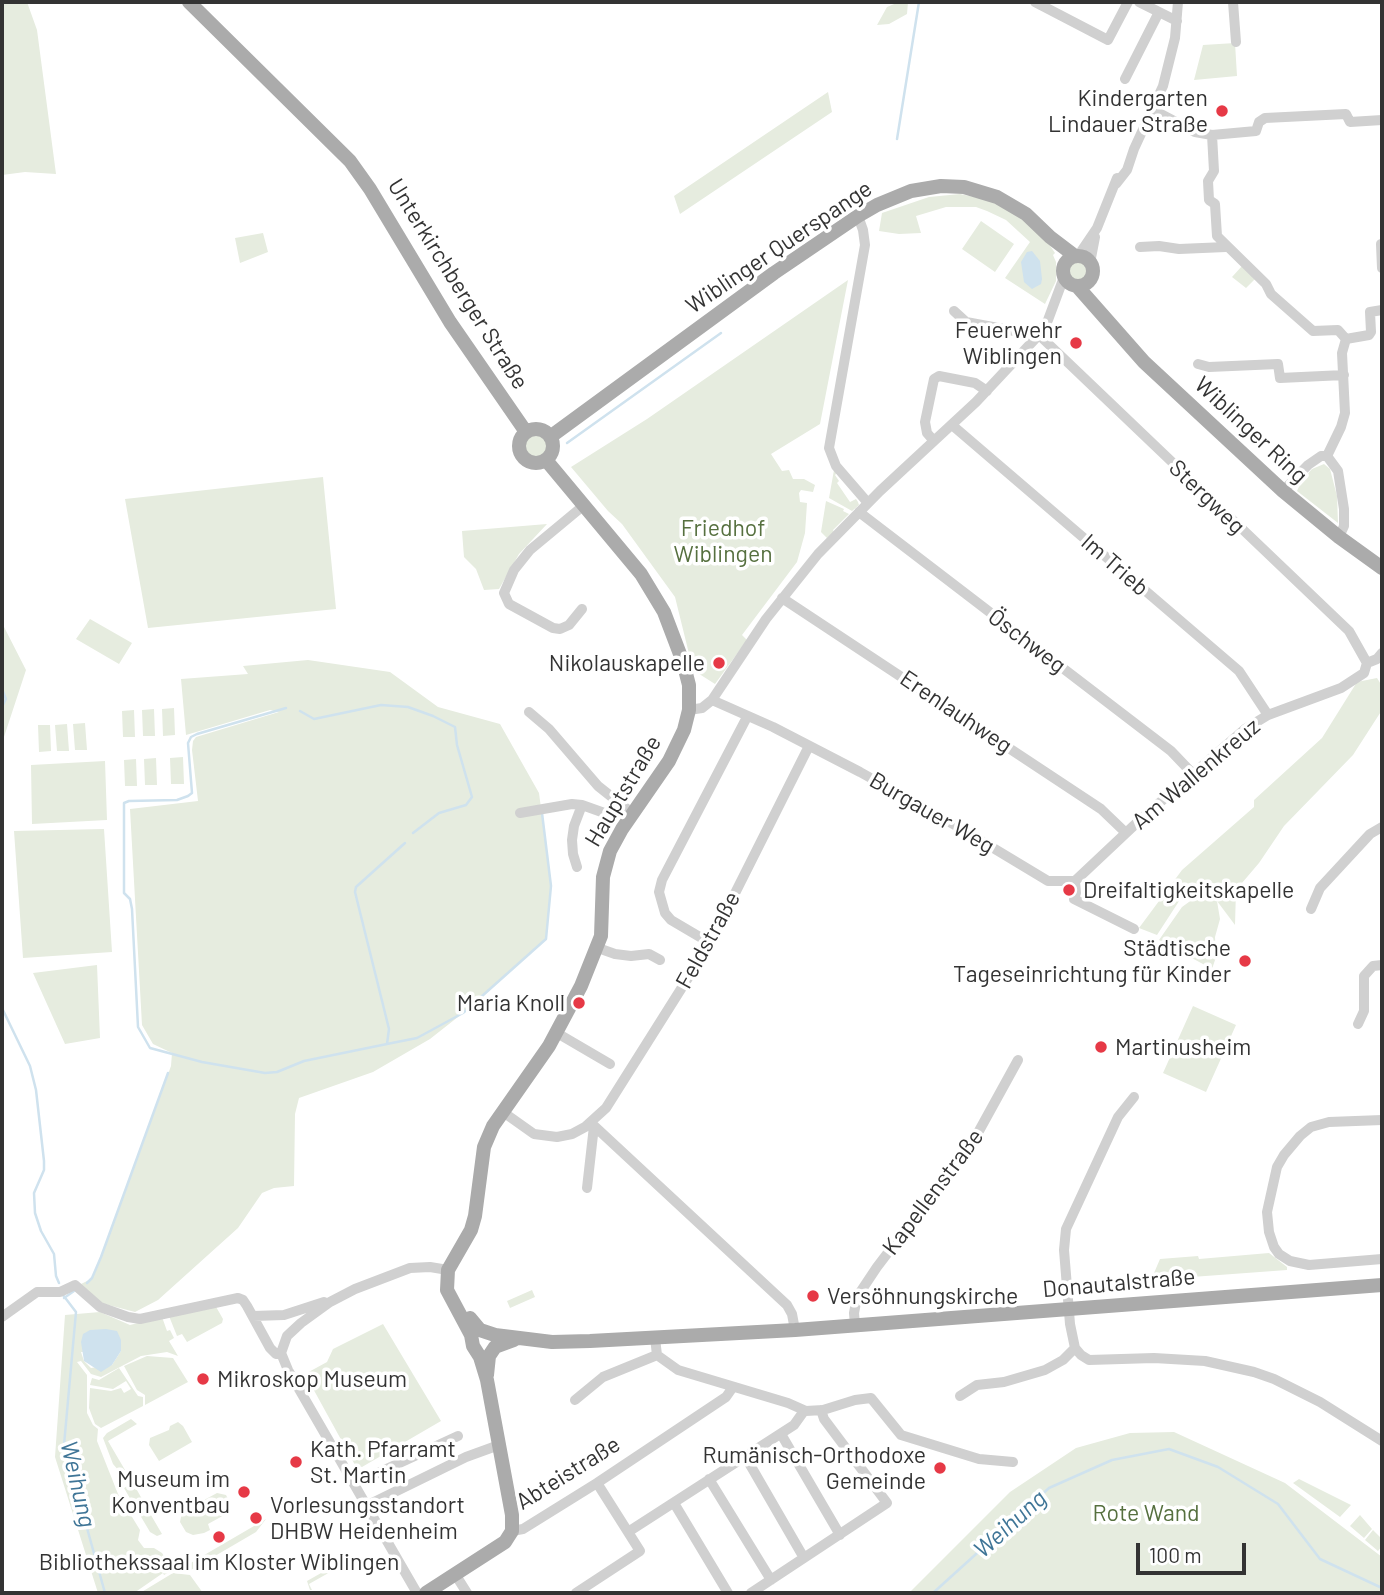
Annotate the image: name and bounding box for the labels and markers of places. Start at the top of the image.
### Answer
place label: Kindergarten Lindauer Straße [1048,84,1208,138]
marker: Kindergarten Lindauer Straße [1214,103,1230,119]
place label: Feuerwehr Wiblingen [955,316,1062,370]
marker: Feuerwehr Wiblingen [1068,335,1084,351]
place label: Nikolauskapelle [549,649,705,677]
marker: Nikolauskapelle [711,655,727,671]
place label: Dreifaltigkeitskapelle [1083,876,1294,904]
marker: Dreifaltigkeitskapelle [1061,882,1077,898]
place label: Städtische Tageseinrichtung für Kinder [953,934,1231,988]
marker: Städtische Tageseinrichtung für Kinder [1237,953,1253,969]
place label: Maria Knoll [457,989,565,1017]
marker: Maria Knoll [571,995,587,1011]
place label: Martinusheim [1115,1033,1251,1061]
marker: Martinusheim [1093,1039,1109,1055]
place label: Versöhnungskirche [827,1282,1018,1310]
marker: Versöhnungskirche [805,1288,821,1304]
place label: Mikroskop Museum [217,1365,407,1393]
marker: Mikroskop Museum [195,1371,211,1387]
place label: Kath. Pfarramt St. Martin [310,1435,456,1489]
place label: Rumänisch-Orthodoxe Gemeinde [703,1441,926,1495]
marker: Kath. Pfarramt St. Martin [288,1454,304,1470]
marker: Rumänisch-Orthodoxe Gemeinde [932,1460,948,1476]
place label: Museum im Konventbau [111,1465,230,1519]
marker: Museum im Konventbau [236,1484,252,1500]
place label: Vorlesungsstandort DHBW Heidenheim [270,1491,465,1545]
marker: Vorlesungsstandort DHBW Heidenheim [248,1510,264,1526]
marker: Bibliothekssaal im Kloster Wiblingen [211,1529,227,1545]
place label: Bibliothekssaal im Kloster Wiblingen [39,1548,399,1576]

